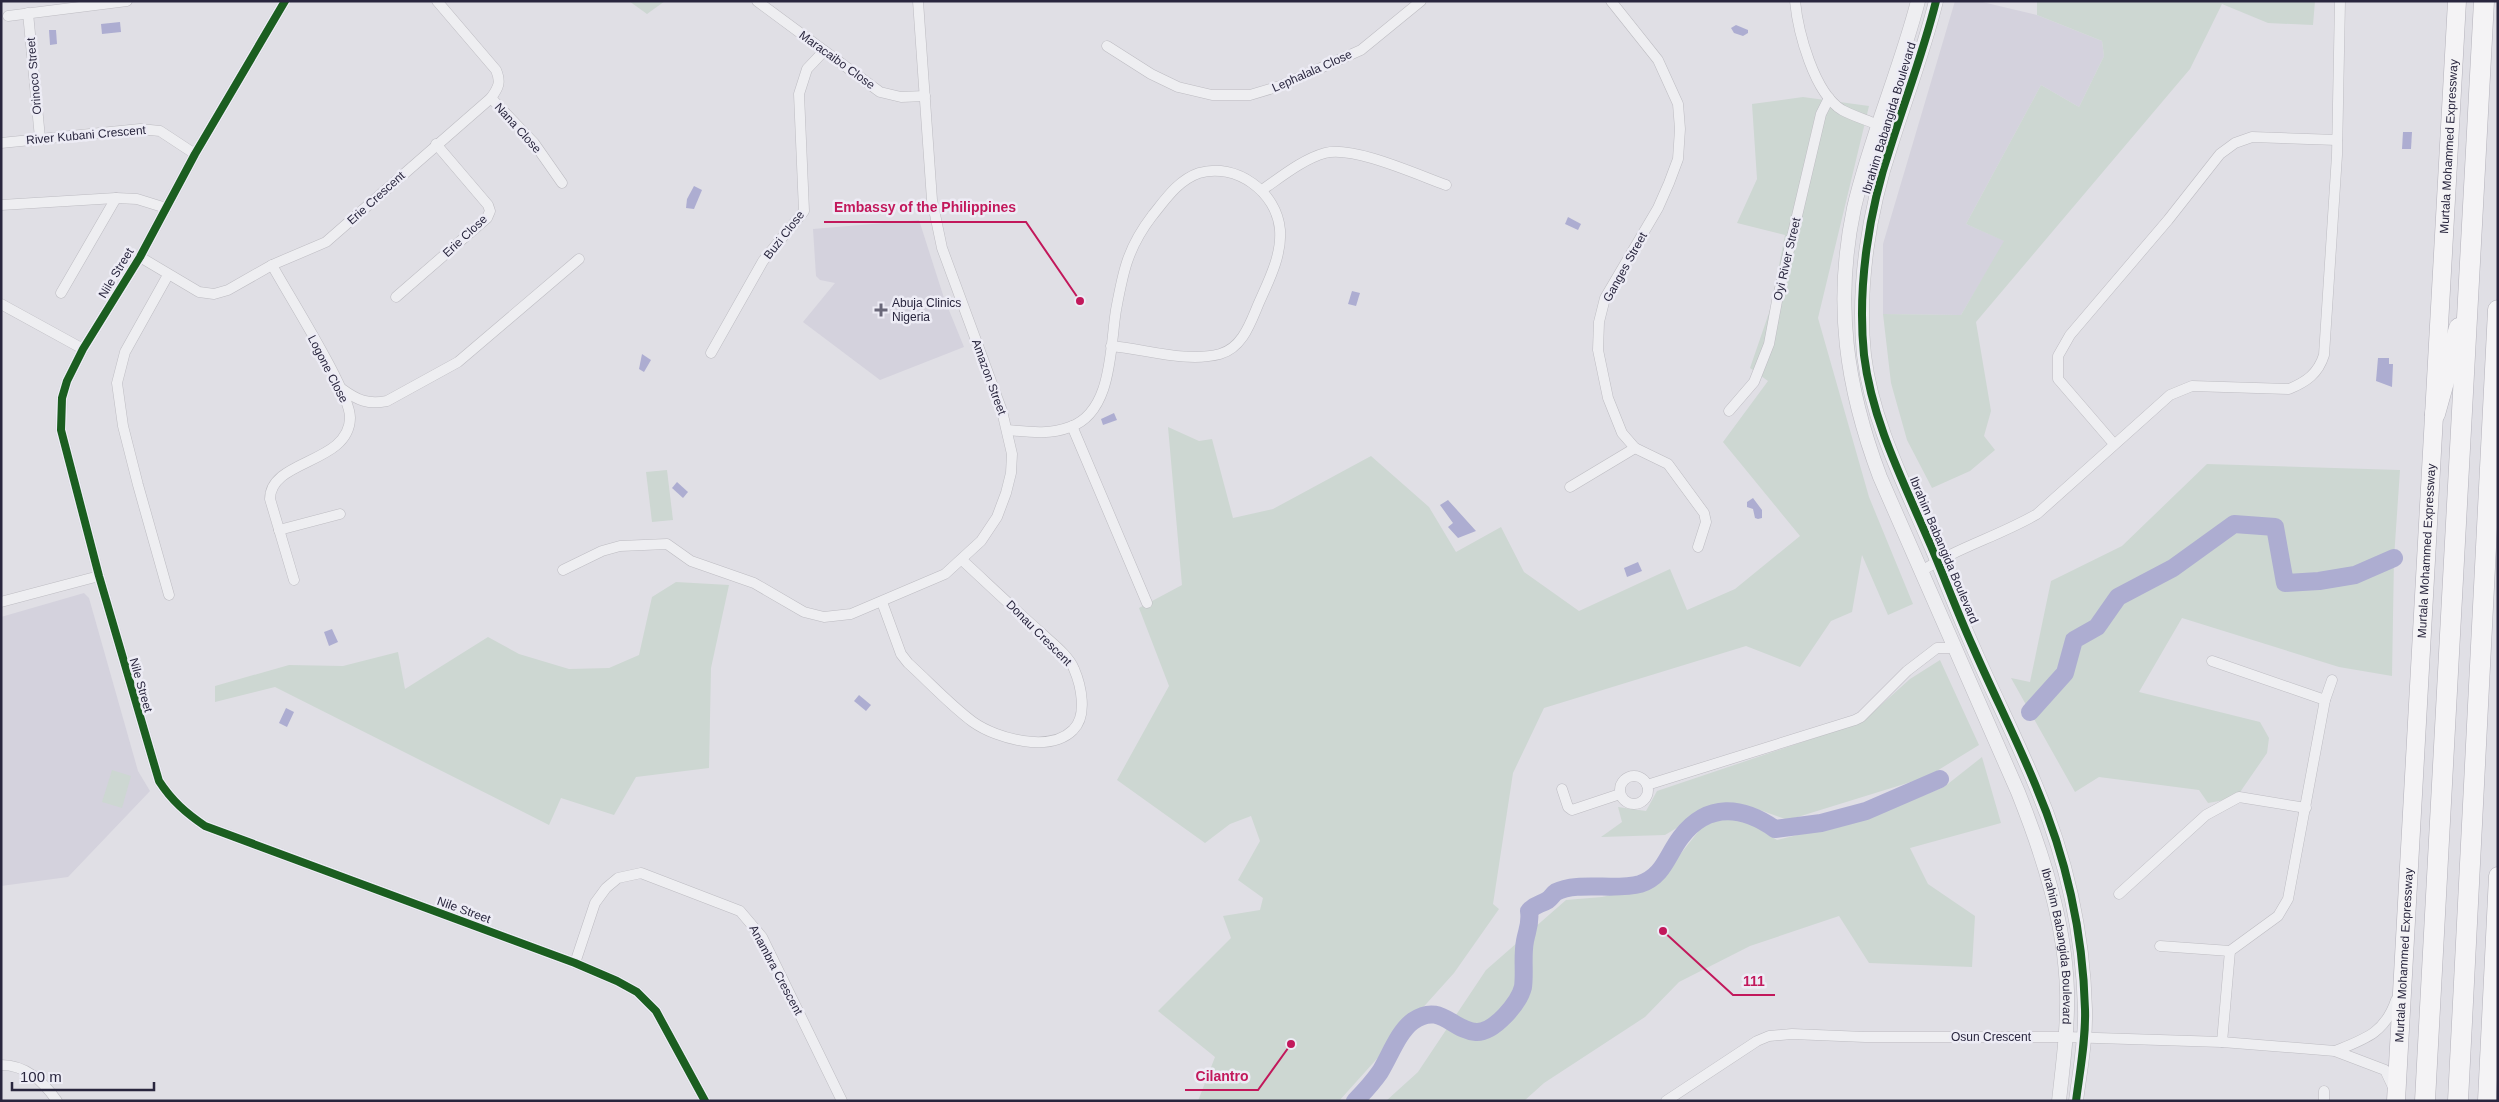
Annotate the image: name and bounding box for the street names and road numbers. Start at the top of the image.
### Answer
street label: Maracaibo Close [796,28,878,92]
street label: Orinoco Street [24,36,44,115]
street label: Ibrahim Babangida Boulevard [1859,40,1919,196]
street label: Lephalala Close [1270,47,1354,95]
street label: Murtala Mohammed Expressway [2437,59,2461,234]
street label: Nana Close [492,100,544,156]
street label: River Kubani Crescent [26,123,147,147]
street label: Erie Crescent [344,168,408,228]
street label: Buzi Close [761,208,807,262]
street label: Erie Close [440,212,490,260]
street label: Oyi River Street [1771,216,1803,302]
street label: Ganges Street [1600,229,1650,304]
street label: Nile Street [96,245,137,301]
street label: Logone Close [305,333,351,405]
street label: Amazon Street [969,337,1009,417]
street label: Murtala Mohammed Expressway [2415,463,2438,639]
street label: Ibrahim Babangida Boulevard [1907,474,1981,626]
street label: Donau Crescent [1003,597,1075,669]
street label: Nile Street [127,656,156,714]
street label: Ibrahim Babangida Boulevard [2038,866,2074,1025]
street label: Murtala Mohammed Expressway [2392,867,2416,1043]
street label: Nile Street [435,894,493,926]
street label: Anambra Crescent [746,923,806,1018]
street label: Osun Crescent [1951,1030,2032,1044]

